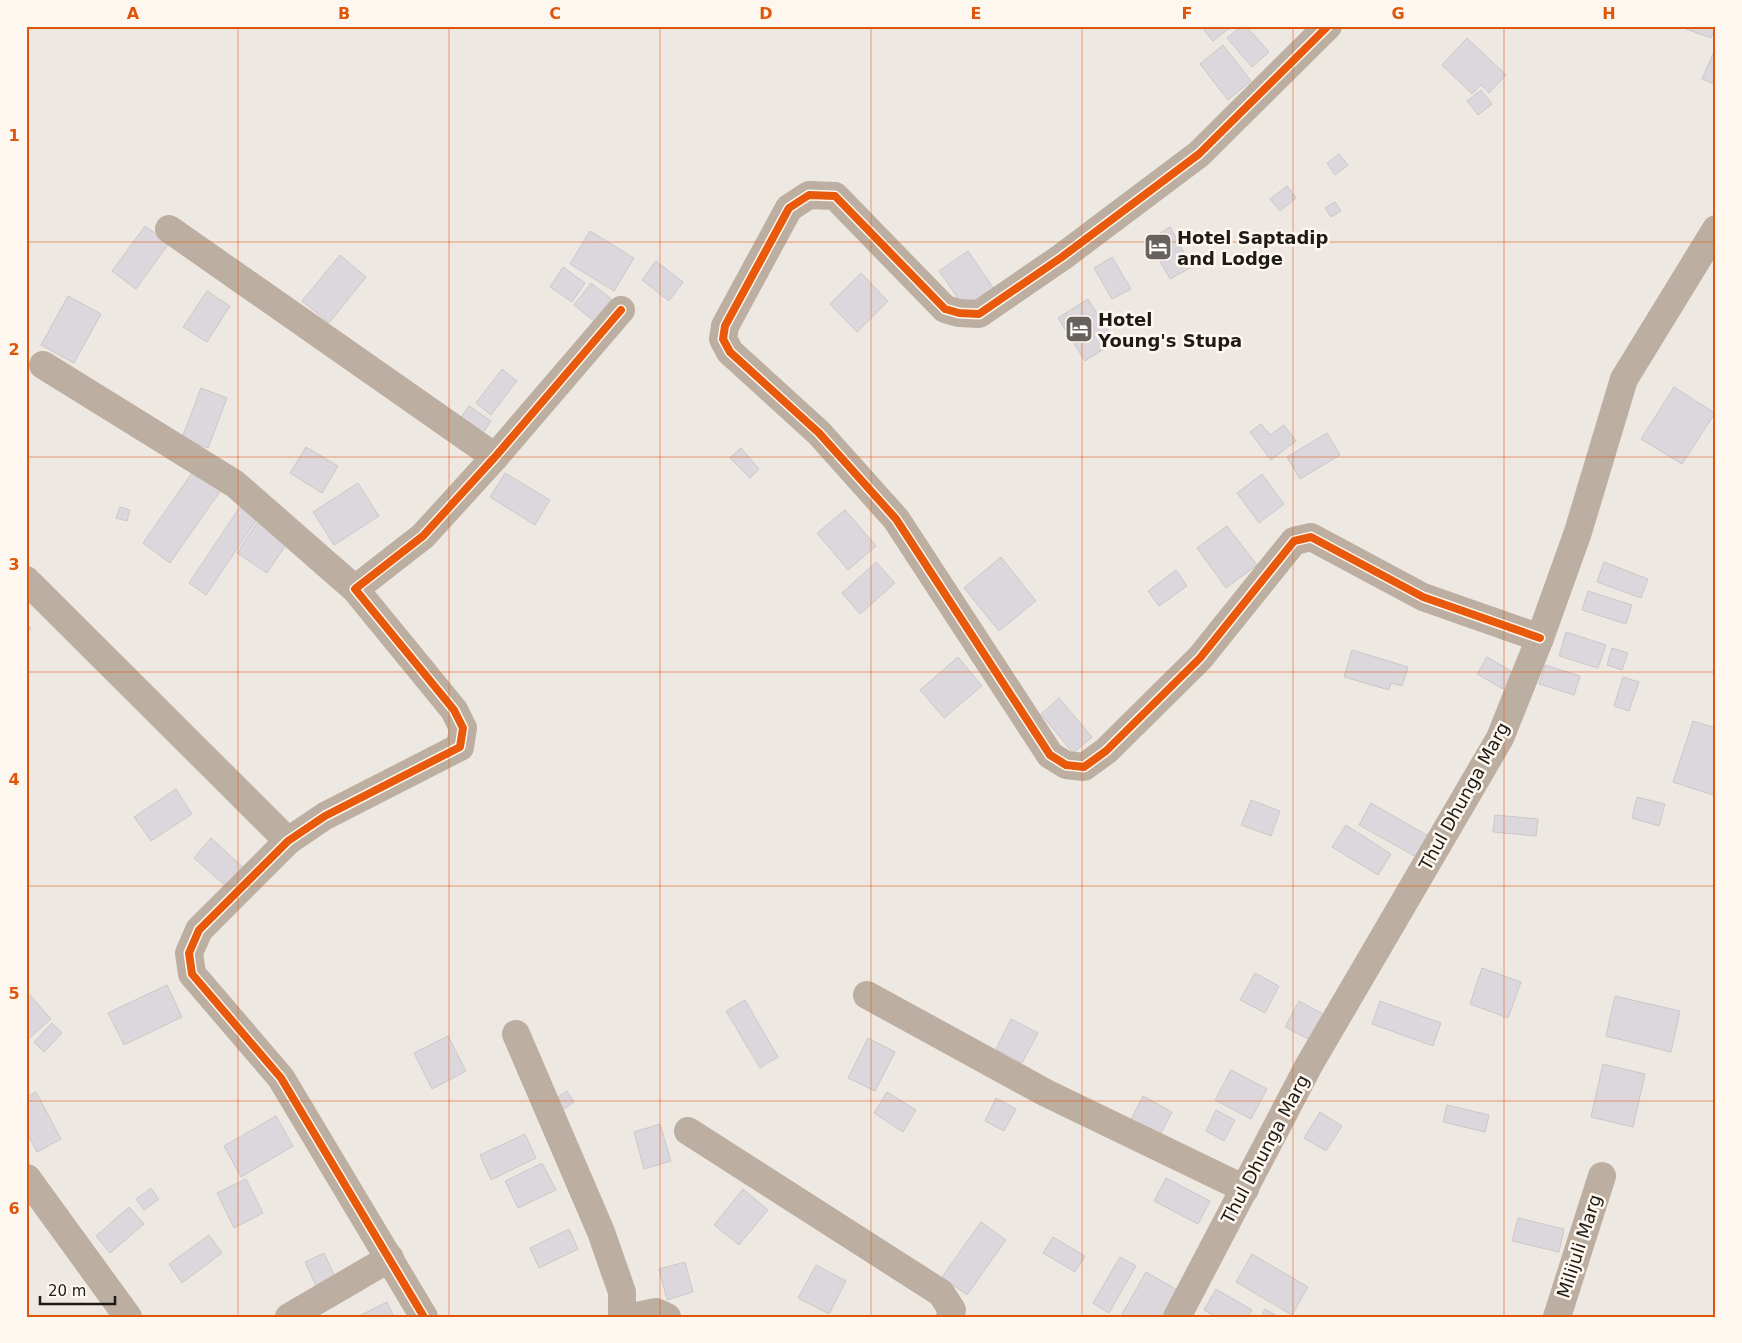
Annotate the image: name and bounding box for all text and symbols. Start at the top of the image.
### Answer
text: A [127,4,140,23]
text: B [338,4,350,23]
text: C [549,4,561,23]
text: D [759,4,773,23]
text: E [971,4,981,23]
text: F [1182,4,1192,23]
text: G [1391,4,1405,23]
text: H [1602,4,1616,23]
text: 1 [8,126,20,145]
place label: Hotel Saptadip and Lodge [1177,227,1328,269]
hotel icon: Hotel Saptadip and Lodge [1143,232,1173,262]
place label: Hotel Young's Stupa [1097,309,1242,351]
hotel icon: Hotel Young's Stupa [1064,314,1094,344]
text: 2 [8,340,20,359]
text: 3 [8,555,20,574]
street label: Thul Dhunga Marg [1414,718,1513,875]
text: 4 [8,770,20,789]
text: 5 [8,984,20,1003]
street label: Thul Dhunga Marg [1216,1071,1313,1228]
street label: Milijuli Marg [1552,1192,1606,1300]
text: 6 [8,1199,20,1218]
scale bar [40,1273,115,1305]
text: 20 m [48,1282,86,1300]

